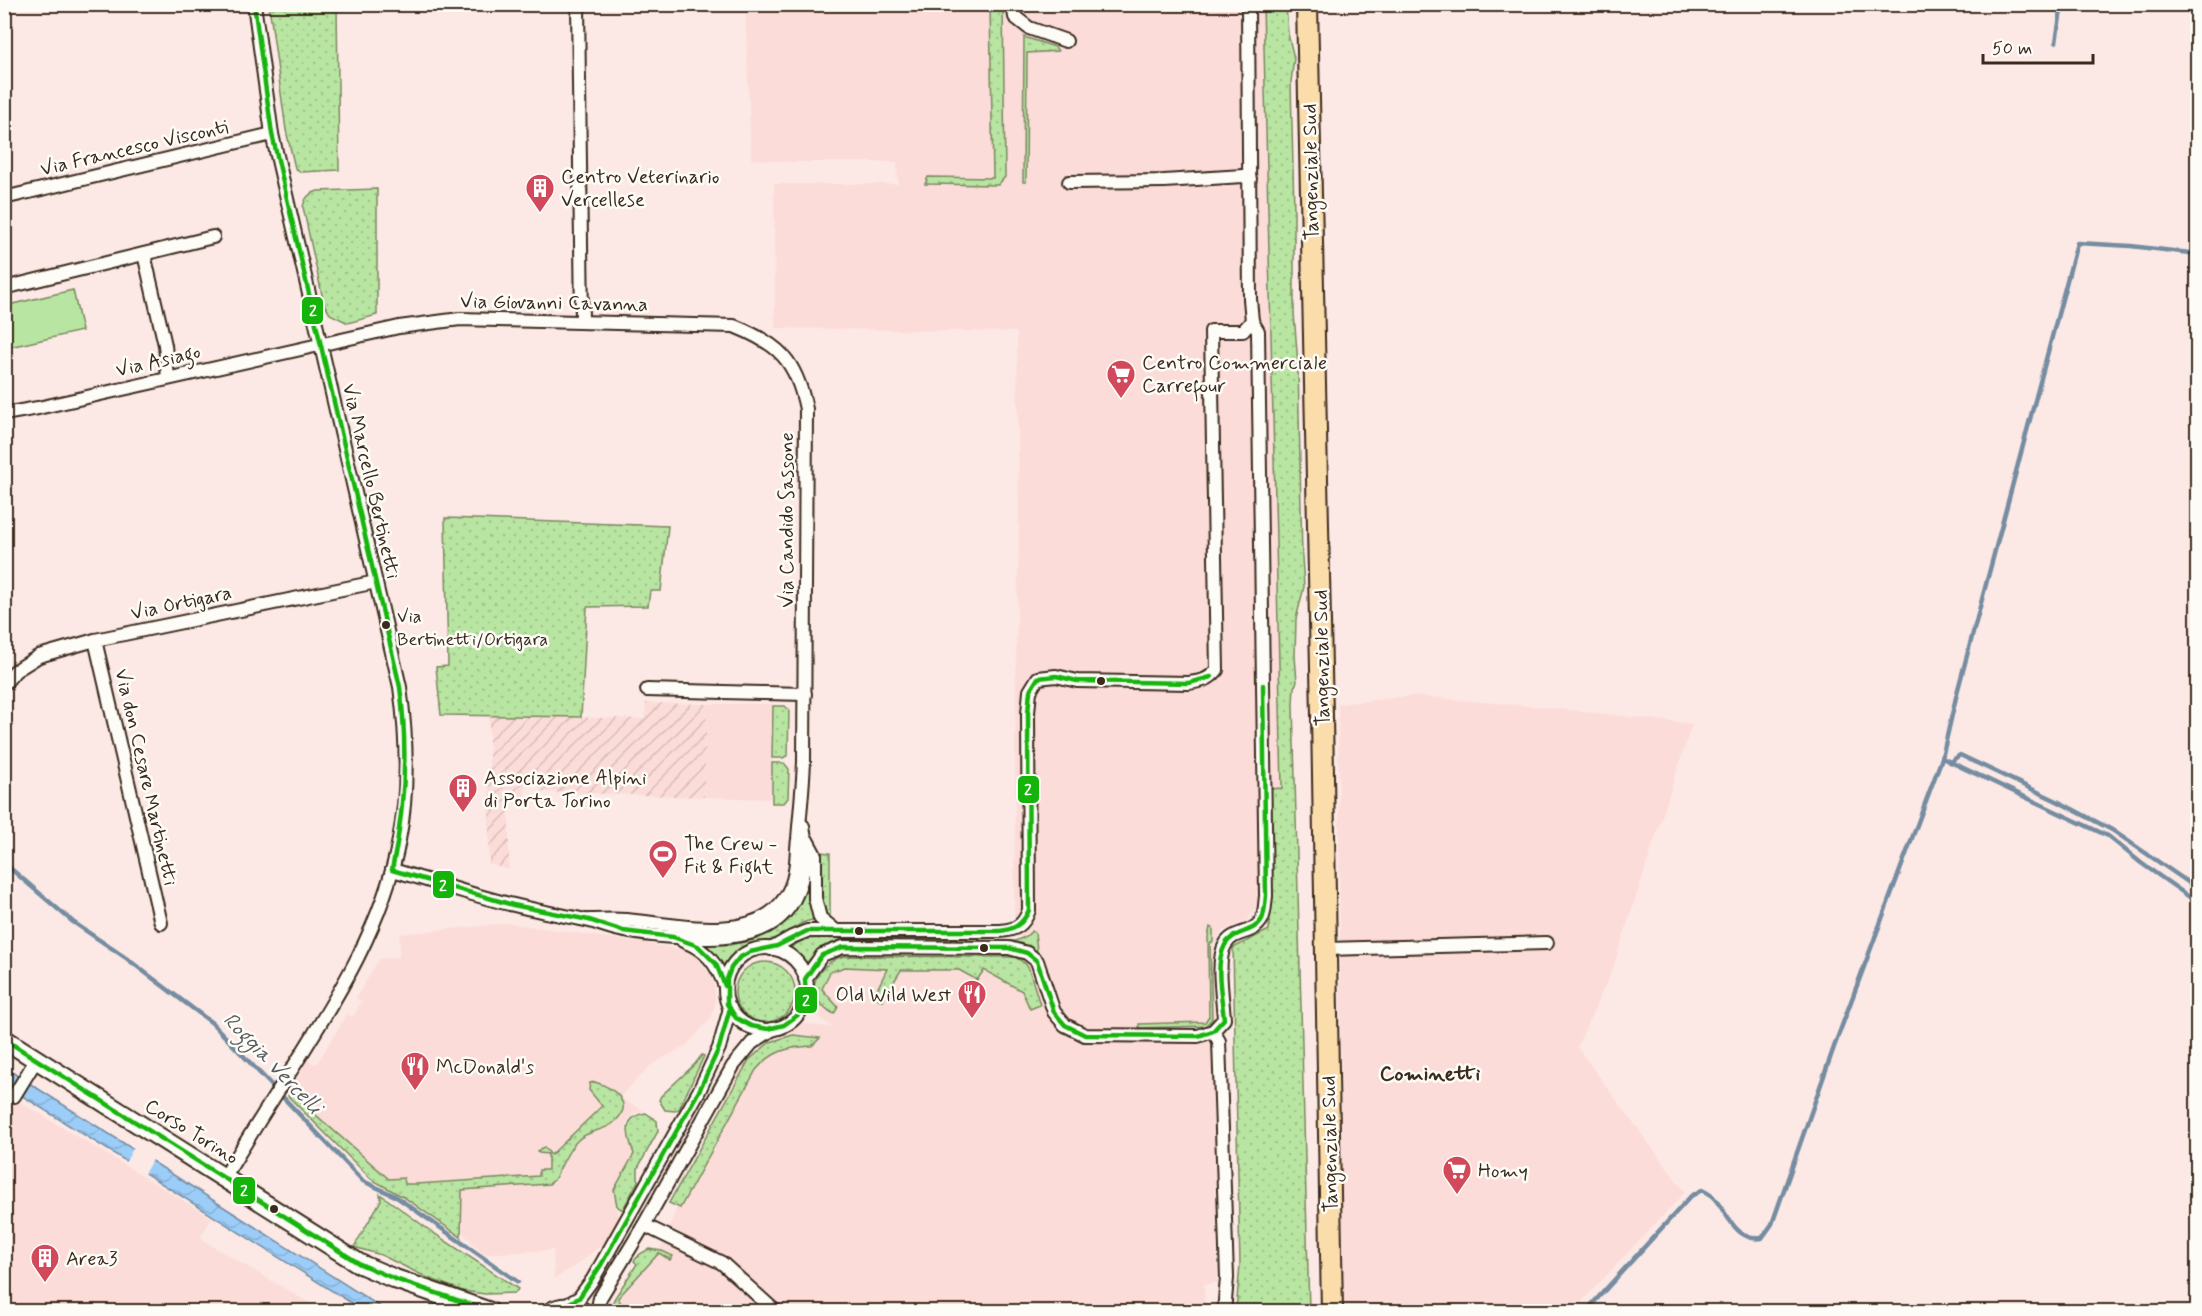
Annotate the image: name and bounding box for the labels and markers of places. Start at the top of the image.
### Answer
place label: Centro Veterinario Vercellese [561,164,720,214]
building icon: Centro Veterinario Vercellese [524,172,556,214]
place label: Centro Commerciale Carrefour [1142,350,1327,402]
supermarket icon: Centro Commerciale Carrefour [1105,358,1137,400]
place label: Via Bertinetti/Ortigara [397,605,548,652]
marker: Via Bertinetti/Ortigara [380,619,392,631]
unlabelled marker [1095,675,1107,687]
place label: Associazione Alpini di Porta Torino [484,765,646,815]
building icon: Associazione Alpini di Porta Torino [447,772,479,814]
place label: The Crew - Fit & Fight [684,831,777,883]
sports icon: The Crew - Fit & Fight [647,838,679,880]
unlabelled marker [853,925,865,937]
unlabelled marker [978,942,990,954]
restaurant icon: Old Wild West [956,978,988,1020]
place label: Old Wild West [836,982,951,1009]
restaurant icon: McDonald's [399,1050,431,1092]
place label: McDonald's [436,1054,534,1081]
supermarket icon: Homy [1441,1154,1473,1196]
place label: Homy [1478,1158,1528,1185]
unlabelled marker [268,1203,280,1215]
building icon: Area3 [29,1242,61,1284]
place label: Area3 [66,1246,118,1273]

